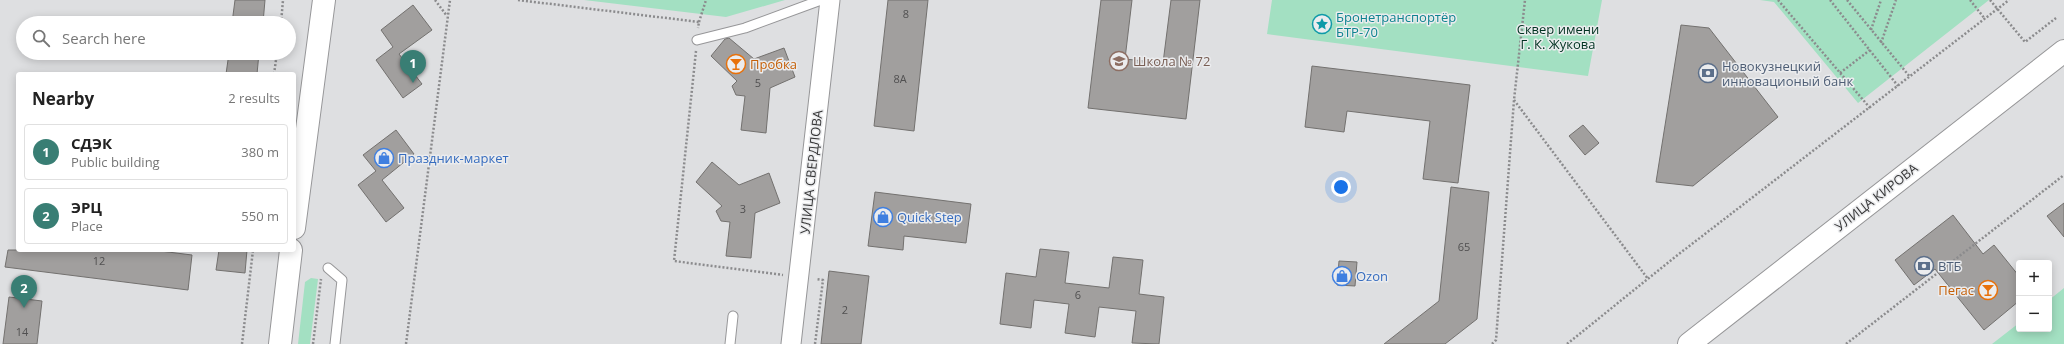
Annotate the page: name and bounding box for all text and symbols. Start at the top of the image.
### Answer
house number: 8 [903,6,909,21]
place label: Бронетранспортёр БТР-70 [1336,8,1456,41]
place icon: Бронетранспортёр БТР-70 [1311,13,1333,35]
search box [16,16,296,60]
park label: Сквер имени Г. К. Жукова [1517,20,1599,53]
icon: search [30,27,52,49]
text: Search here [62,28,146,48]
pin: 1 [400,50,426,83]
school or university icon: Школа № 72 [1108,50,1130,72]
place label: Школа № 72 [1133,52,1210,70]
bar icon: Пробка [725,53,747,75]
place label: Пробка [750,55,797,73]
place label: Новокузнецкий инновационый банк [1722,57,1853,90]
bank icon: Новокузнецкий инновационый банк [1697,62,1719,84]
house number: 8А [893,71,907,86]
house number: 5 [755,75,761,90]
text: Nearby [32,87,94,110]
text: 2 results [228,89,280,107]
street label: УЛИЦА СВЕРДЛОВА [796,108,827,235]
text: СДЭК [71,133,112,153]
text: 1 [42,143,50,161]
text: 380 m [241,143,279,161]
shop icon: Праздник-маркет [373,147,395,169]
place label: Праздник-маркет [398,149,509,167]
text: Public building [71,153,160,171]
street label: УЛИЦА КИРОВА [1831,158,1922,235]
your location [1331,177,1351,197]
text: ЭРЦ [71,197,102,217]
house number: 3 [740,201,746,216]
shop icon: Quick Step [872,206,894,228]
text: 2 [42,207,50,225]
text: 550 m [241,207,279,225]
place label: Quick Step [897,208,962,226]
text: Place [71,217,103,235]
house number: 65 [1458,239,1470,254]
house number: 12 [93,253,105,268]
bank icon: ВТБ [1913,255,1935,277]
place label: ВТБ [1938,257,1962,275]
map controls [2016,260,2052,332]
button: + [2016,260,2052,296]
shop icon: Ozon [1331,265,1353,287]
place label: Ozon [1356,267,1388,285]
pin: 2 [11,275,37,308]
bar icon: Пегас [1977,279,1999,301]
place label: Пегас [1938,281,1974,299]
house number: 6 [1075,287,1081,302]
button: − [2016,296,2052,332]
house number: 2 [842,302,848,317]
house number: 14 [16,324,29,339]

